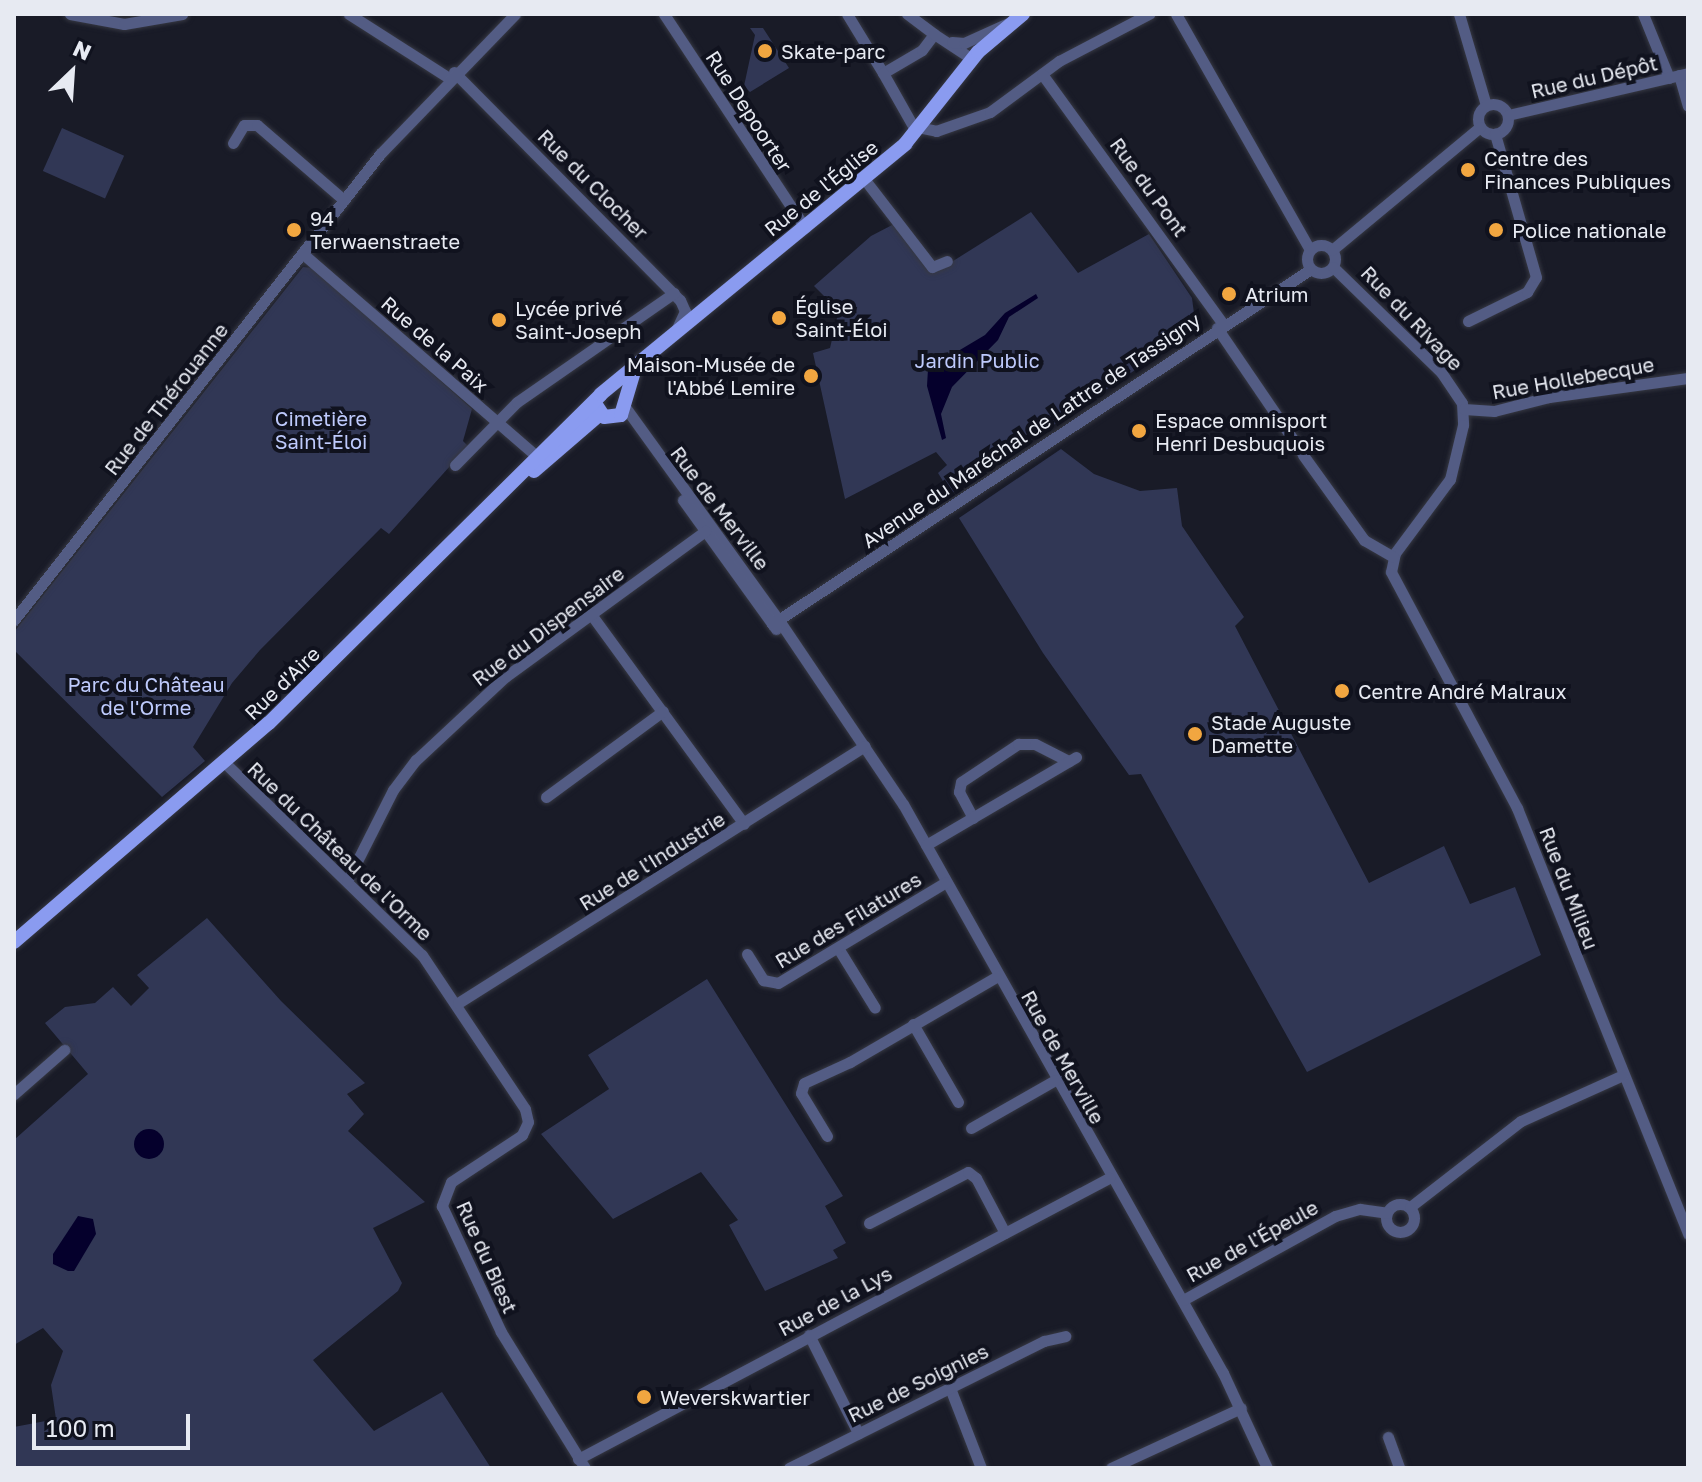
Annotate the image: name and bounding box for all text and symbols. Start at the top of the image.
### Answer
north arrow [32,32,112,112]
text: N [69,34,96,66]
place label: Skate-parc [781,39,885,63]
marker: Skate-parc [756,42,774,60]
street label: Rue Depoorter [701,46,797,176]
street label: Rue du Dépôt [1528,51,1660,103]
street label: Rue du Clocher [533,124,653,244]
street label: Rue du Pont [1105,133,1193,241]
street label: Rue de l'Église [759,135,883,241]
place label: Centre des Finances Publiques [1484,146,1671,193]
marker: Centre des Finances Publiques [1459,161,1477,179]
place label: 94 Terwaenstraete [310,206,460,253]
place label: Police nationale [1512,218,1666,242]
marker: 94 Terwaenstraete [285,221,303,239]
marker: Police nationale [1487,221,1505,239]
street label: Rue du Rivage [1356,261,1468,375]
place label: Atrium [1245,282,1309,306]
marker: Atrium [1220,285,1238,303]
street label: Rue de la Paix [377,291,493,397]
place label: Église Saint-Éloi [795,294,888,341]
place label: Lycée privé Saint-Joseph [515,296,642,343]
street label: Avenue du Maréchal de Lattre de Tassigny [857,307,1205,553]
marker: Église Saint-Éloi [770,309,788,327]
marker: Lycée privé Saint-Joseph [490,311,508,329]
street label: Rue de Thérouanne [99,318,233,480]
park label: Jardin Public [914,348,1040,372]
place label: Maison-Musée de l'Abbé Lemire [627,352,795,399]
street label: Rue Hollebecque [1490,352,1656,404]
marker: Maison-Musée de l'Abbé Lemire [802,367,820,385]
park label: Cimetière Saint-Éloi [275,406,367,453]
place label: Espace omnisport Henri Desbuquois [1155,408,1327,455]
marker: Espace omnisport Henri Desbuquois [1130,422,1148,440]
street label: Rue de Merville [666,441,774,575]
street label: Rue du Dispensaire [467,561,629,691]
street label: Rue d'Aire [240,641,324,725]
park label: Parc du Château de l'Orme [67,672,225,719]
place label: Centre André Malraux [1358,679,1567,703]
marker: Centre André Malraux [1333,682,1351,700]
place label: Stade Auguste Damette [1211,710,1351,757]
marker: Stade Auguste Damette [1186,725,1204,743]
street label: Rue du Château de l'Orme [243,757,437,945]
street label: Rue de l'Industrie [575,807,729,915]
street label: Rue du Milieu [1535,823,1603,953]
street label: Rue des Filatures [771,867,925,973]
street label: Rue de Merville [1016,986,1110,1128]
street label: Rue de l'Épeule [1182,1195,1322,1287]
street label: Rue du Biest [452,1197,522,1317]
street label: Rue de la Lys [774,1261,896,1341]
street label: Rue de Soignies [844,1339,992,1427]
place label: Weverskwartier [660,1385,810,1409]
marker: Weverskwartier [635,1388,653,1406]
scale bar [36,1398,194,1448]
text: 100 m [46,1413,115,1442]

